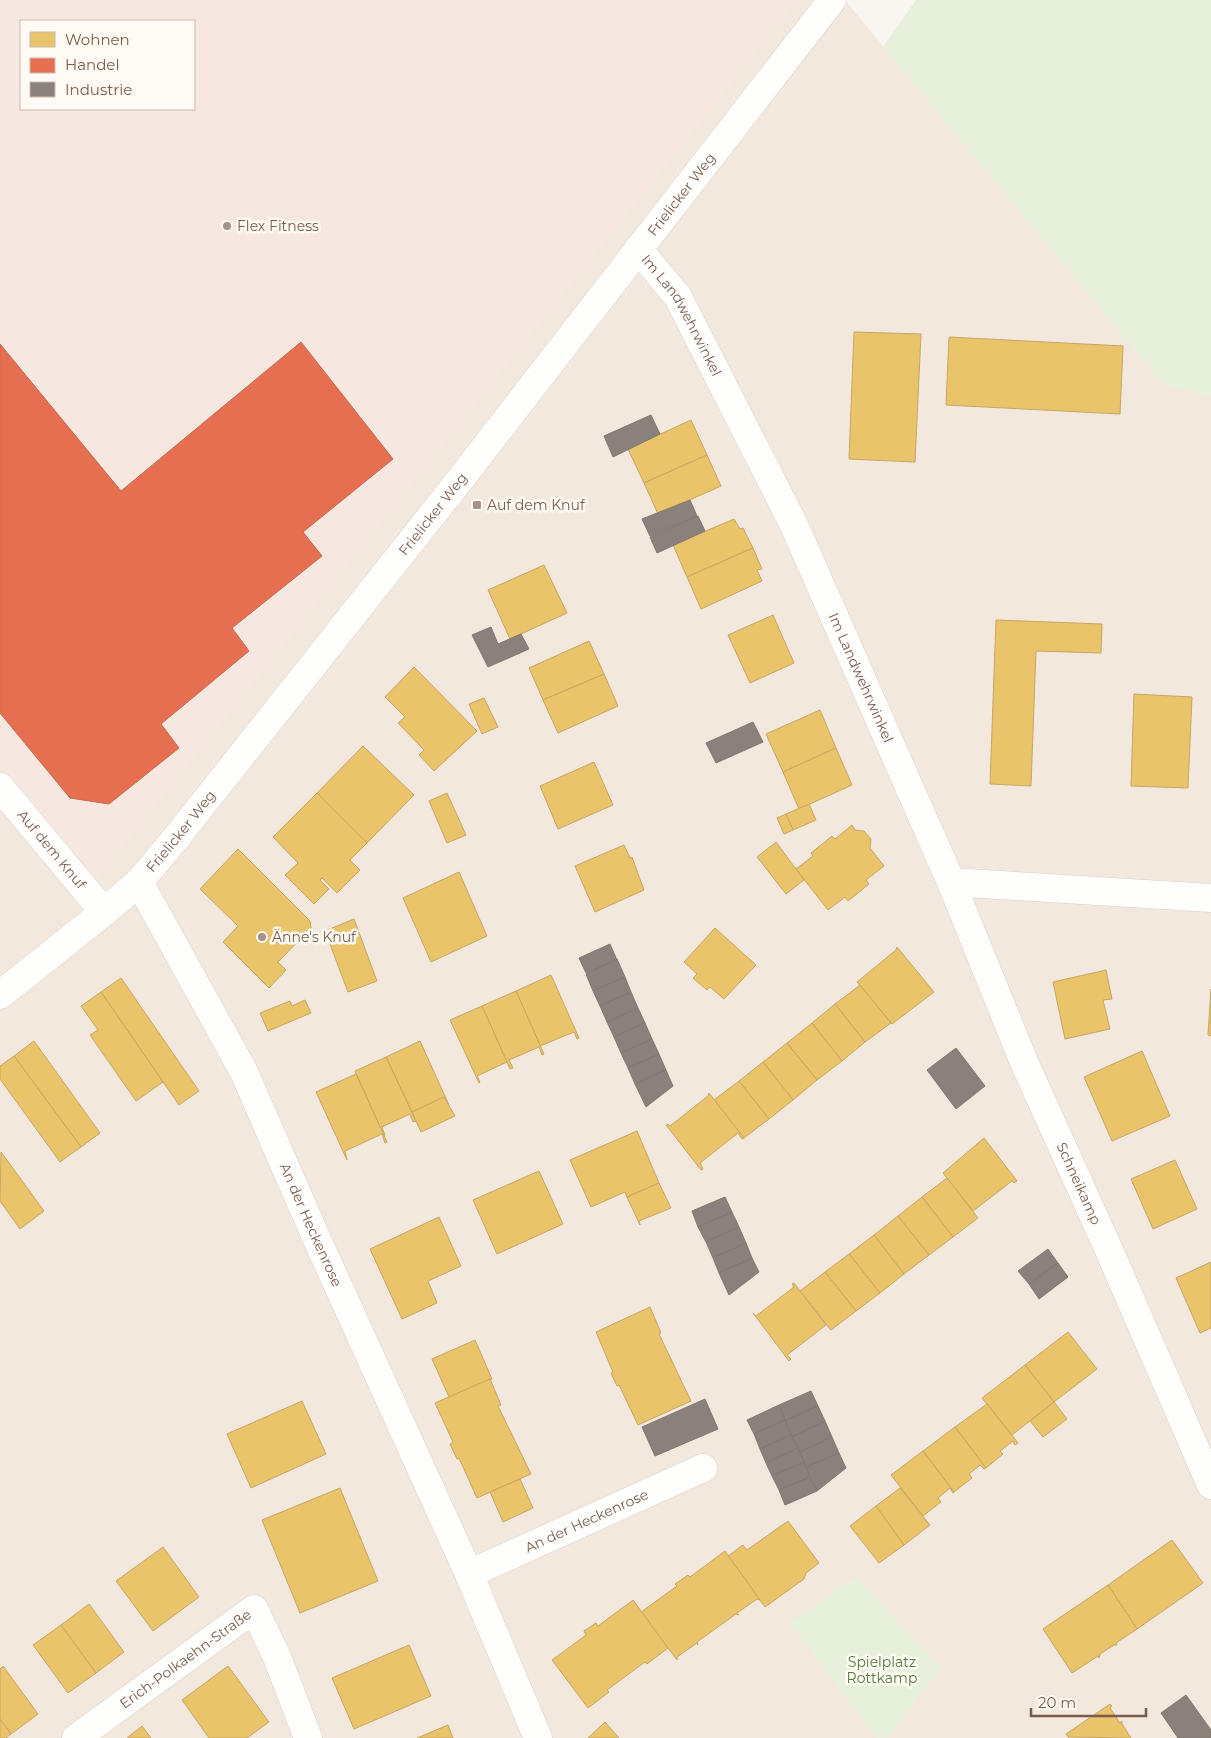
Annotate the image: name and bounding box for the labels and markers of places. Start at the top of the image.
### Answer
place label: Flex Fitness [237,217,319,235]
marker: Flex Fitness [221,220,233,232]
place label: Auf dem Knuf [487,496,586,514]
marker: Auf dem Knuf [471,499,483,511]
place label: Änne's Knuf [272,928,357,946]
marker: Änne's Knuf [256,931,268,943]

